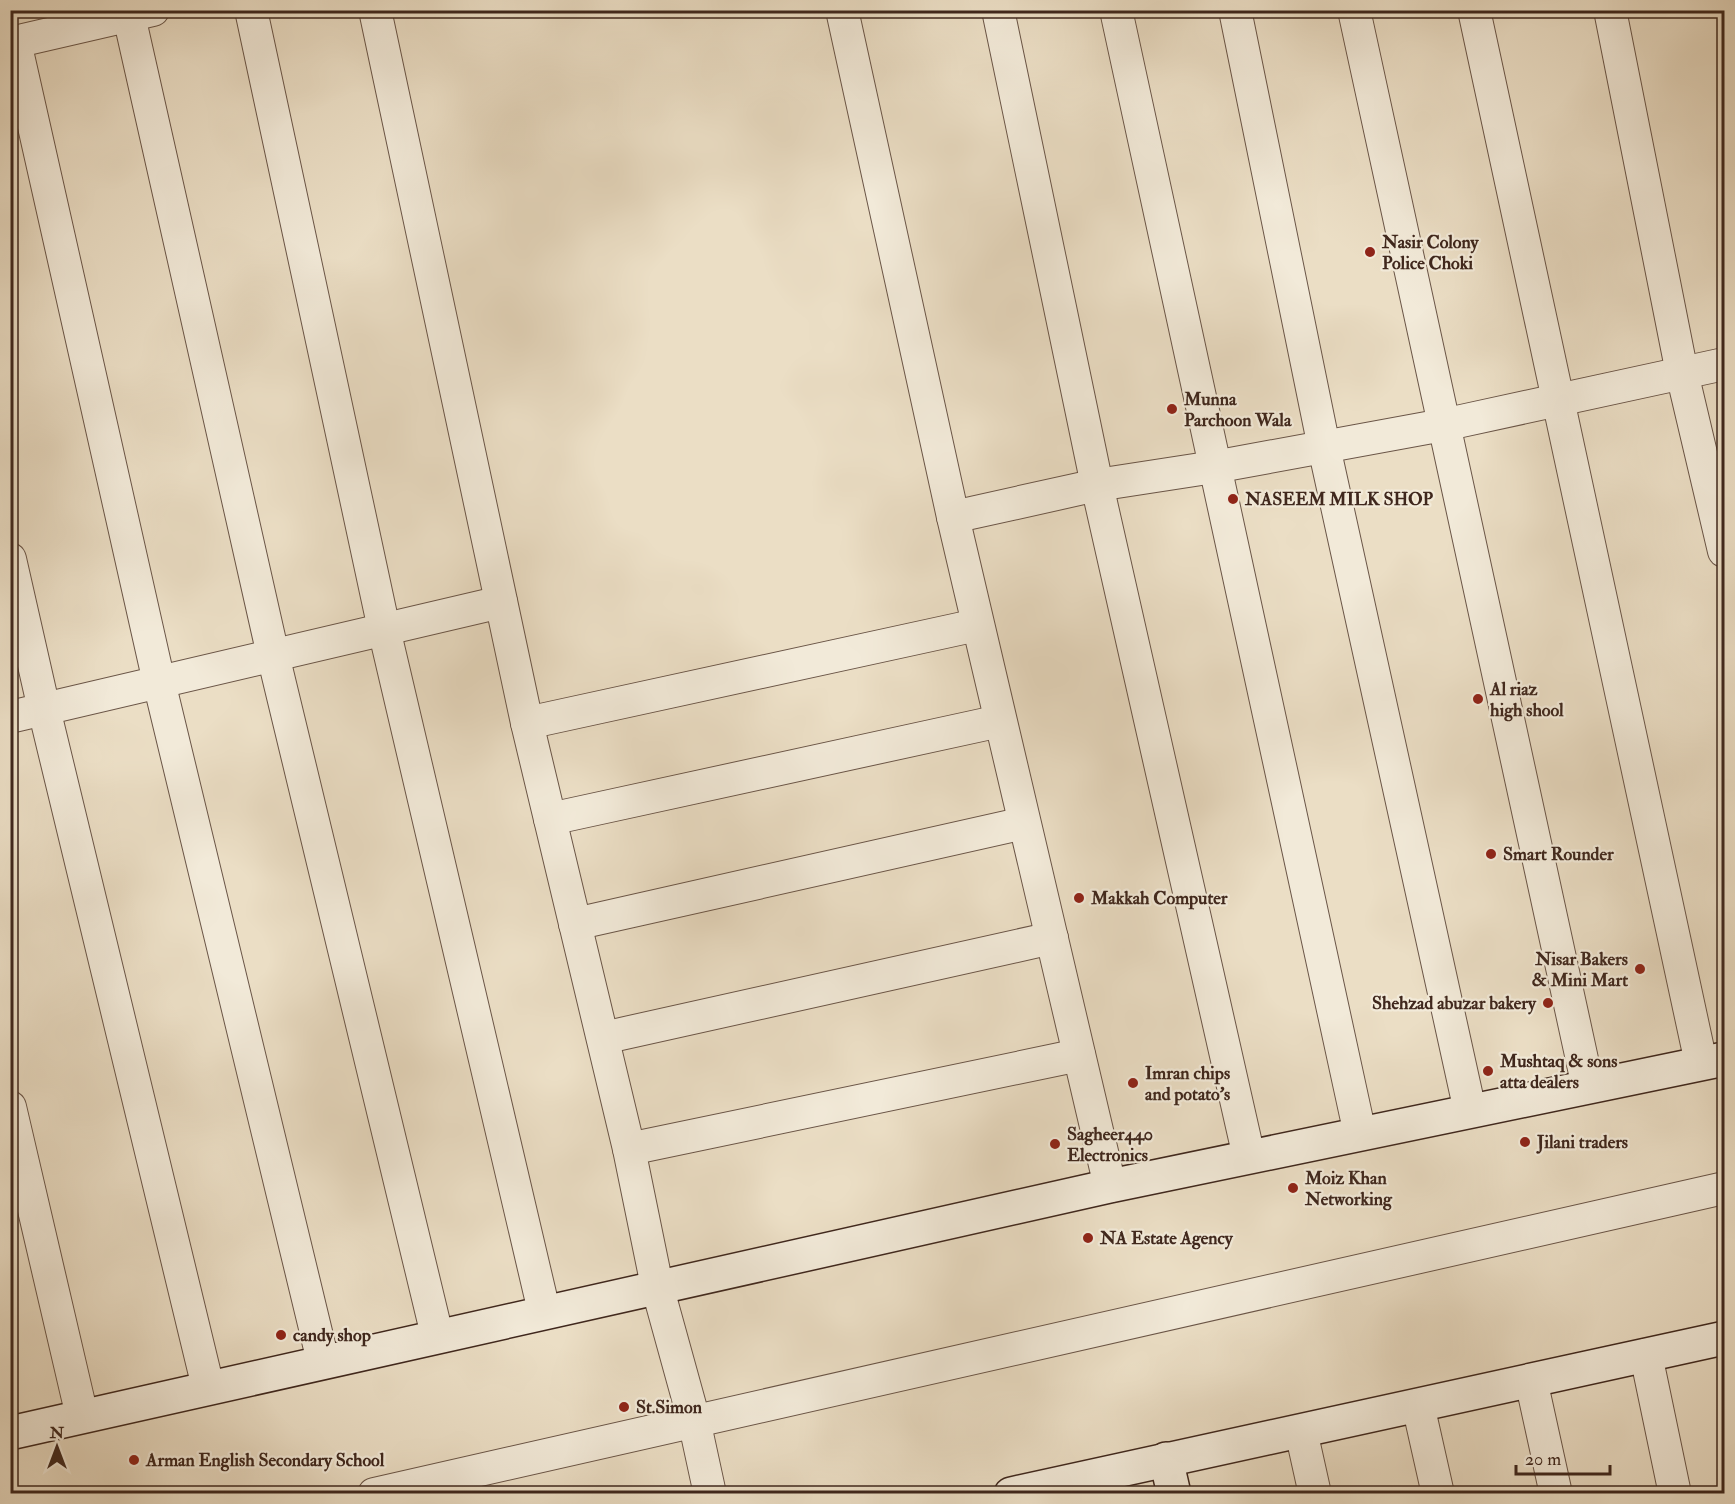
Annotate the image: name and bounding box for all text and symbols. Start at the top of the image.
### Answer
place label: Nasir Colony Police Choki [1381,231,1480,275]
marker: Nasir Colony Police Choki [1363,245,1377,259]
place label: Munna Parchoon Wala [1183,388,1292,432]
marker: Munna Parchoon Wala [1165,402,1179,416]
place label: NASEEM MILK SHOP [1244,488,1434,511]
marker: NASEEM MILK SHOP [1226,492,1240,506]
place label: Al riaz high shool [1489,678,1564,722]
marker: Al riaz high shool [1471,692,1485,706]
place label: Smart Rounder [1503,843,1614,866]
marker: Smart Rounder [1484,847,1498,861]
place label: Makkah Computer [1090,887,1228,910]
marker: Makkah Computer [1072,891,1086,905]
place label: Nisar Bakers & Mini Mart [1532,948,1628,992]
marker: Nisar Bakers & Mini Mart [1633,962,1647,976]
place label: Shehzad abuzar bakery [1372,992,1537,1015]
marker: Shehzad abuzar bakery [1541,996,1555,1010]
place label: Mushtaq & sons atta dealers [1499,1050,1617,1094]
place label: Imran chips and potato's [1145,1062,1230,1106]
marker: Mushtaq & sons atta dealers [1481,1064,1495,1078]
marker: Imran chips and potato's [1126,1076,1140,1090]
place label: Sagheer440 Electronics [1067,1123,1153,1167]
place label: Jilani traders [1536,1131,1628,1154]
marker: Jilani traders [1518,1135,1532,1149]
marker: Sagheer440 Electronics [1048,1137,1062,1151]
place label: Moiz Khan Networking [1304,1167,1393,1211]
marker: Moiz Khan Networking [1286,1181,1300,1195]
place label: NA Estate Agency [1099,1227,1234,1250]
marker: NA Estate Agency [1081,1231,1095,1245]
place label: candy shop [293,1324,371,1347]
marker: candy shop [274,1328,288,1342]
place label: St.Simon [636,1396,703,1419]
marker: St.Simon [617,1400,631,1414]
north arrow [27,1417,87,1477]
text: N [49,1423,65,1443]
scale bar [1516,1438,1610,1476]
text: 20 m [1525,1448,1561,1471]
place label: Arman English Secondary School [145,1449,385,1472]
marker: Arman English Secondary School [127,1453,141,1467]

